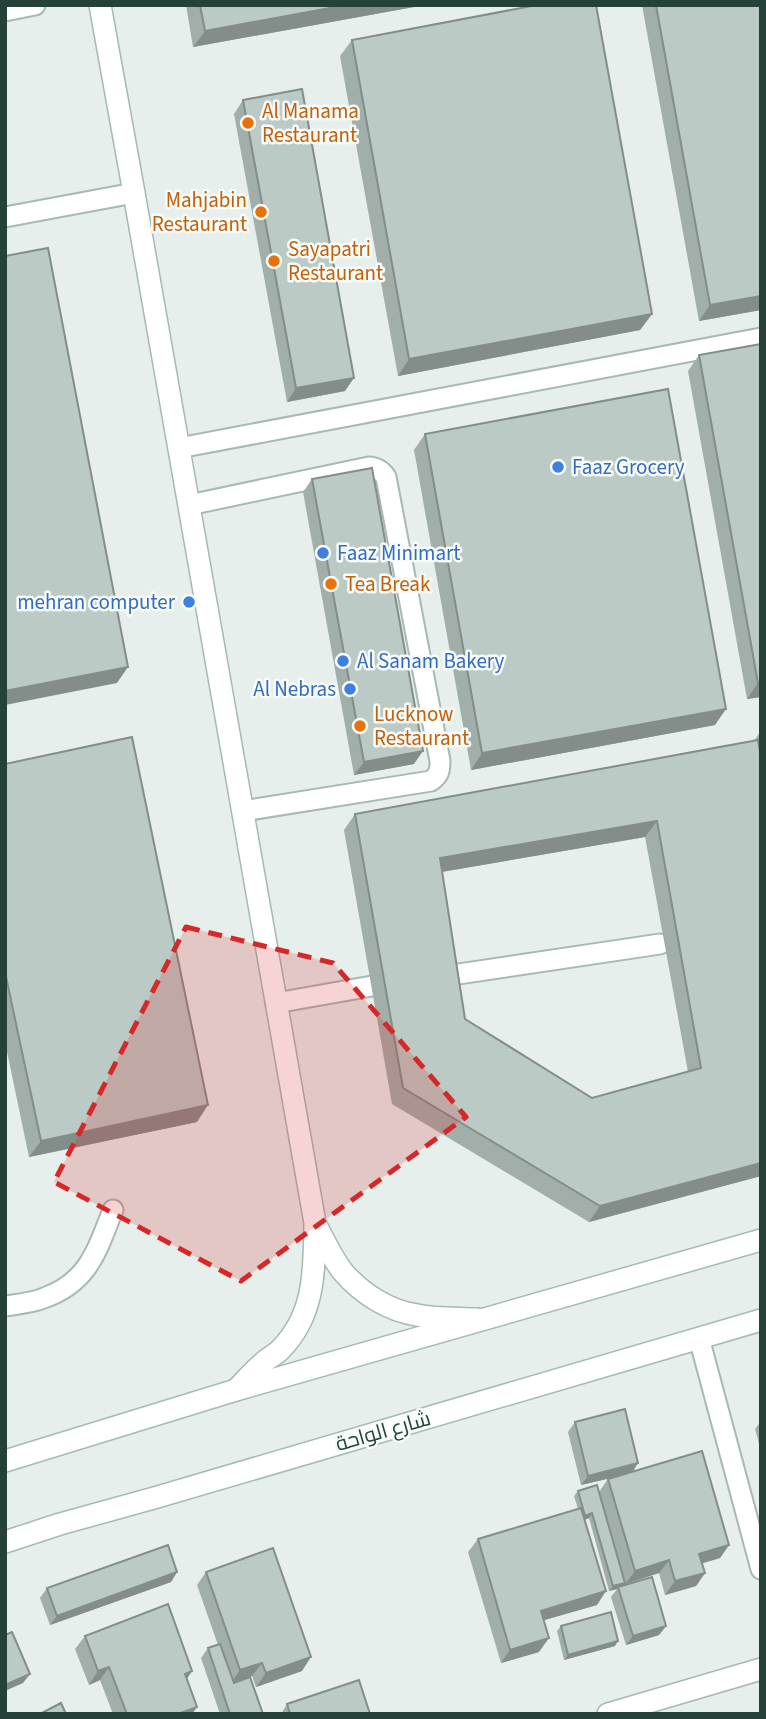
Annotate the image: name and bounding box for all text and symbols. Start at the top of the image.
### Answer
place label: Al Manama Restaurant [262,96,359,150]
marker: Al Manama Restaurant [240,115,256,131]
place label: Mahjabin Restaurant [152,185,247,239]
marker: Mahjabin Restaurant [253,204,269,220]
place label: Sayapatri Restaurant [288,234,383,288]
marker: Sayapatri Restaurant [266,253,282,269]
place label: Faaz Grocery [572,452,685,482]
marker: Faaz Grocery [550,459,566,475]
place label: Faaz Minimart [337,538,460,568]
marker: Faaz Minimart [315,545,331,561]
place label: Tea Break [345,569,431,599]
marker: Tea Break [323,576,339,592]
place label: mehran computer [17,587,176,617]
marker: mehran computer [181,594,197,610]
place label: Al Sanam Bakery [357,646,505,676]
marker: Al Sanam Bakery [335,653,351,669]
place label: Al Nebras [253,674,336,704]
marker: Al Nebras [342,681,358,697]
place label: Lucknow Restaurant [374,699,469,753]
marker: Lucknow Restaurant [352,718,368,734]
street label: شارع الواحة [332,1403,434,1459]

